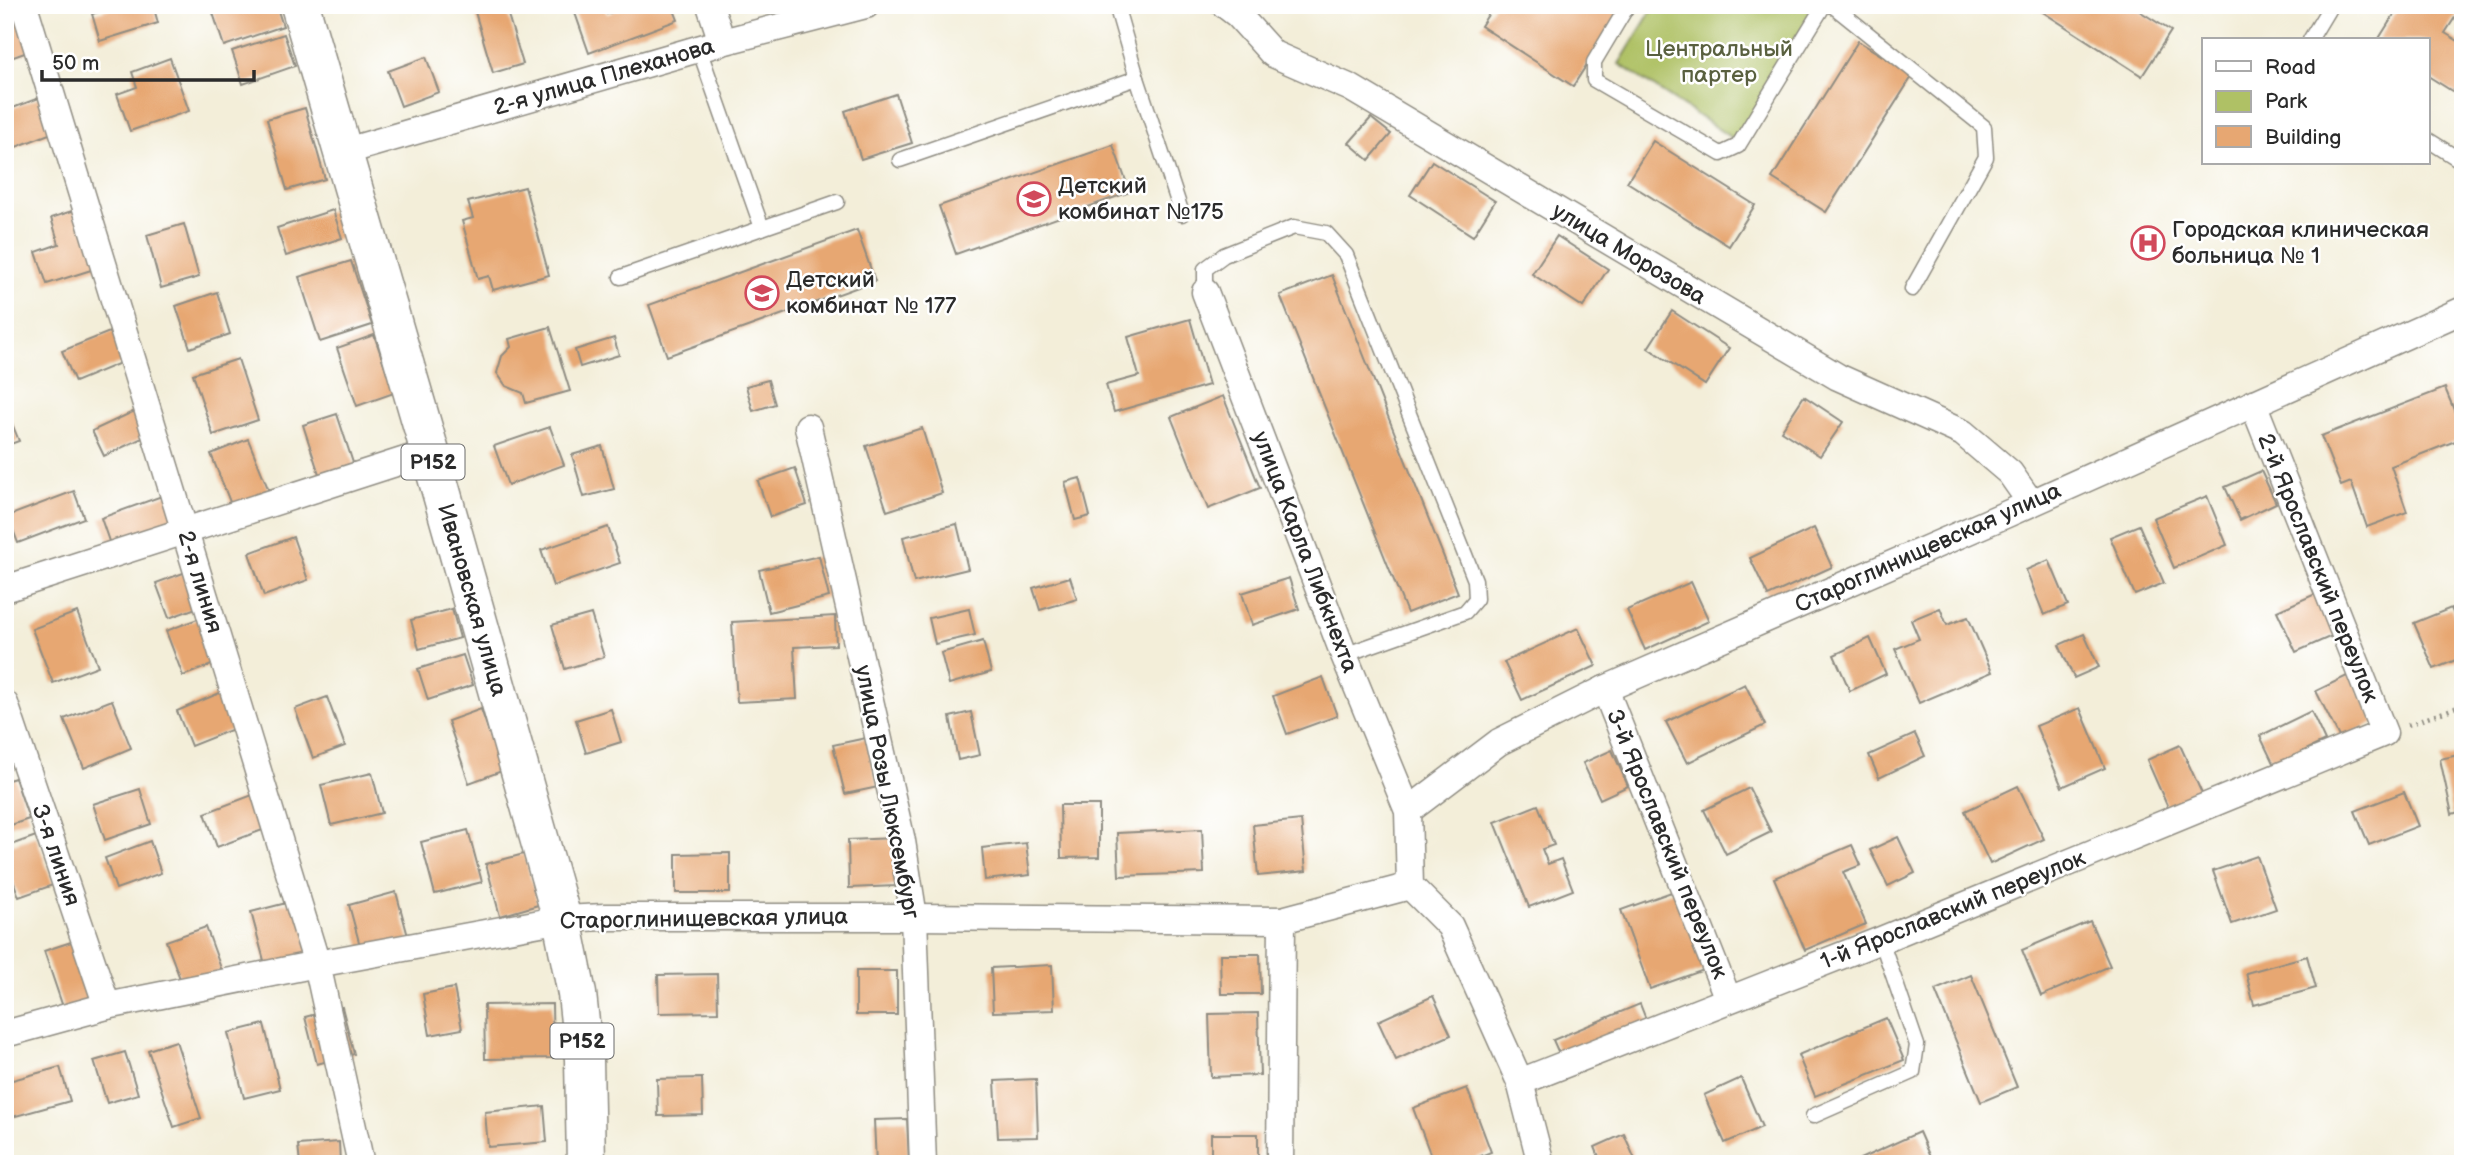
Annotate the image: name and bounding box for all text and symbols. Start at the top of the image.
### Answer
street label: 2-я улица Плеханова [490,32,718,122]
park label: Центральный партер [1645,35,1793,89]
scale bar [42,38,254,82]
legend [2202,38,2430,164]
text: 50 m [52,51,99,76]
text: Road [2265,55,2316,80]
text: Park [2265,89,2308,114]
text: Building [2265,125,2341,150]
place label: Детский комбинат №175 [1058,172,1224,226]
school or university icon: Детский комбинат №175 [1015,180,1053,218]
street label: улица Морозова [1547,197,1711,311]
place label: Городская клиническая больница № 1 [2172,216,2429,270]
hospital icon: Городская клиническая больница № 1 [2129,224,2167,262]
place label: Детский комбинат № 177 [786,266,957,320]
school or university icon: Детский комбинат № 177 [743,274,781,312]
street label: улица Карла Либкнехта [1246,427,1364,677]
street label: 2-й Ярославский переулок [2251,429,2385,707]
road number: Р152 [402,444,464,480]
street label: Староглинищевская улица [1791,476,2066,619]
street label: Ивановская улица [431,500,513,700]
street label: 2-я линия [171,527,229,637]
street label: улица Розы Люксембург [849,663,925,921]
street label: 3-й Ярославский переулок [1600,705,1734,984]
street label: 3-я линия [25,800,87,910]
street label: 1-й Ярославский переулок [1816,844,2090,976]
street label: Староглинищевская улица [560,902,849,936]
road number: Р152 [550,1024,614,1058]

